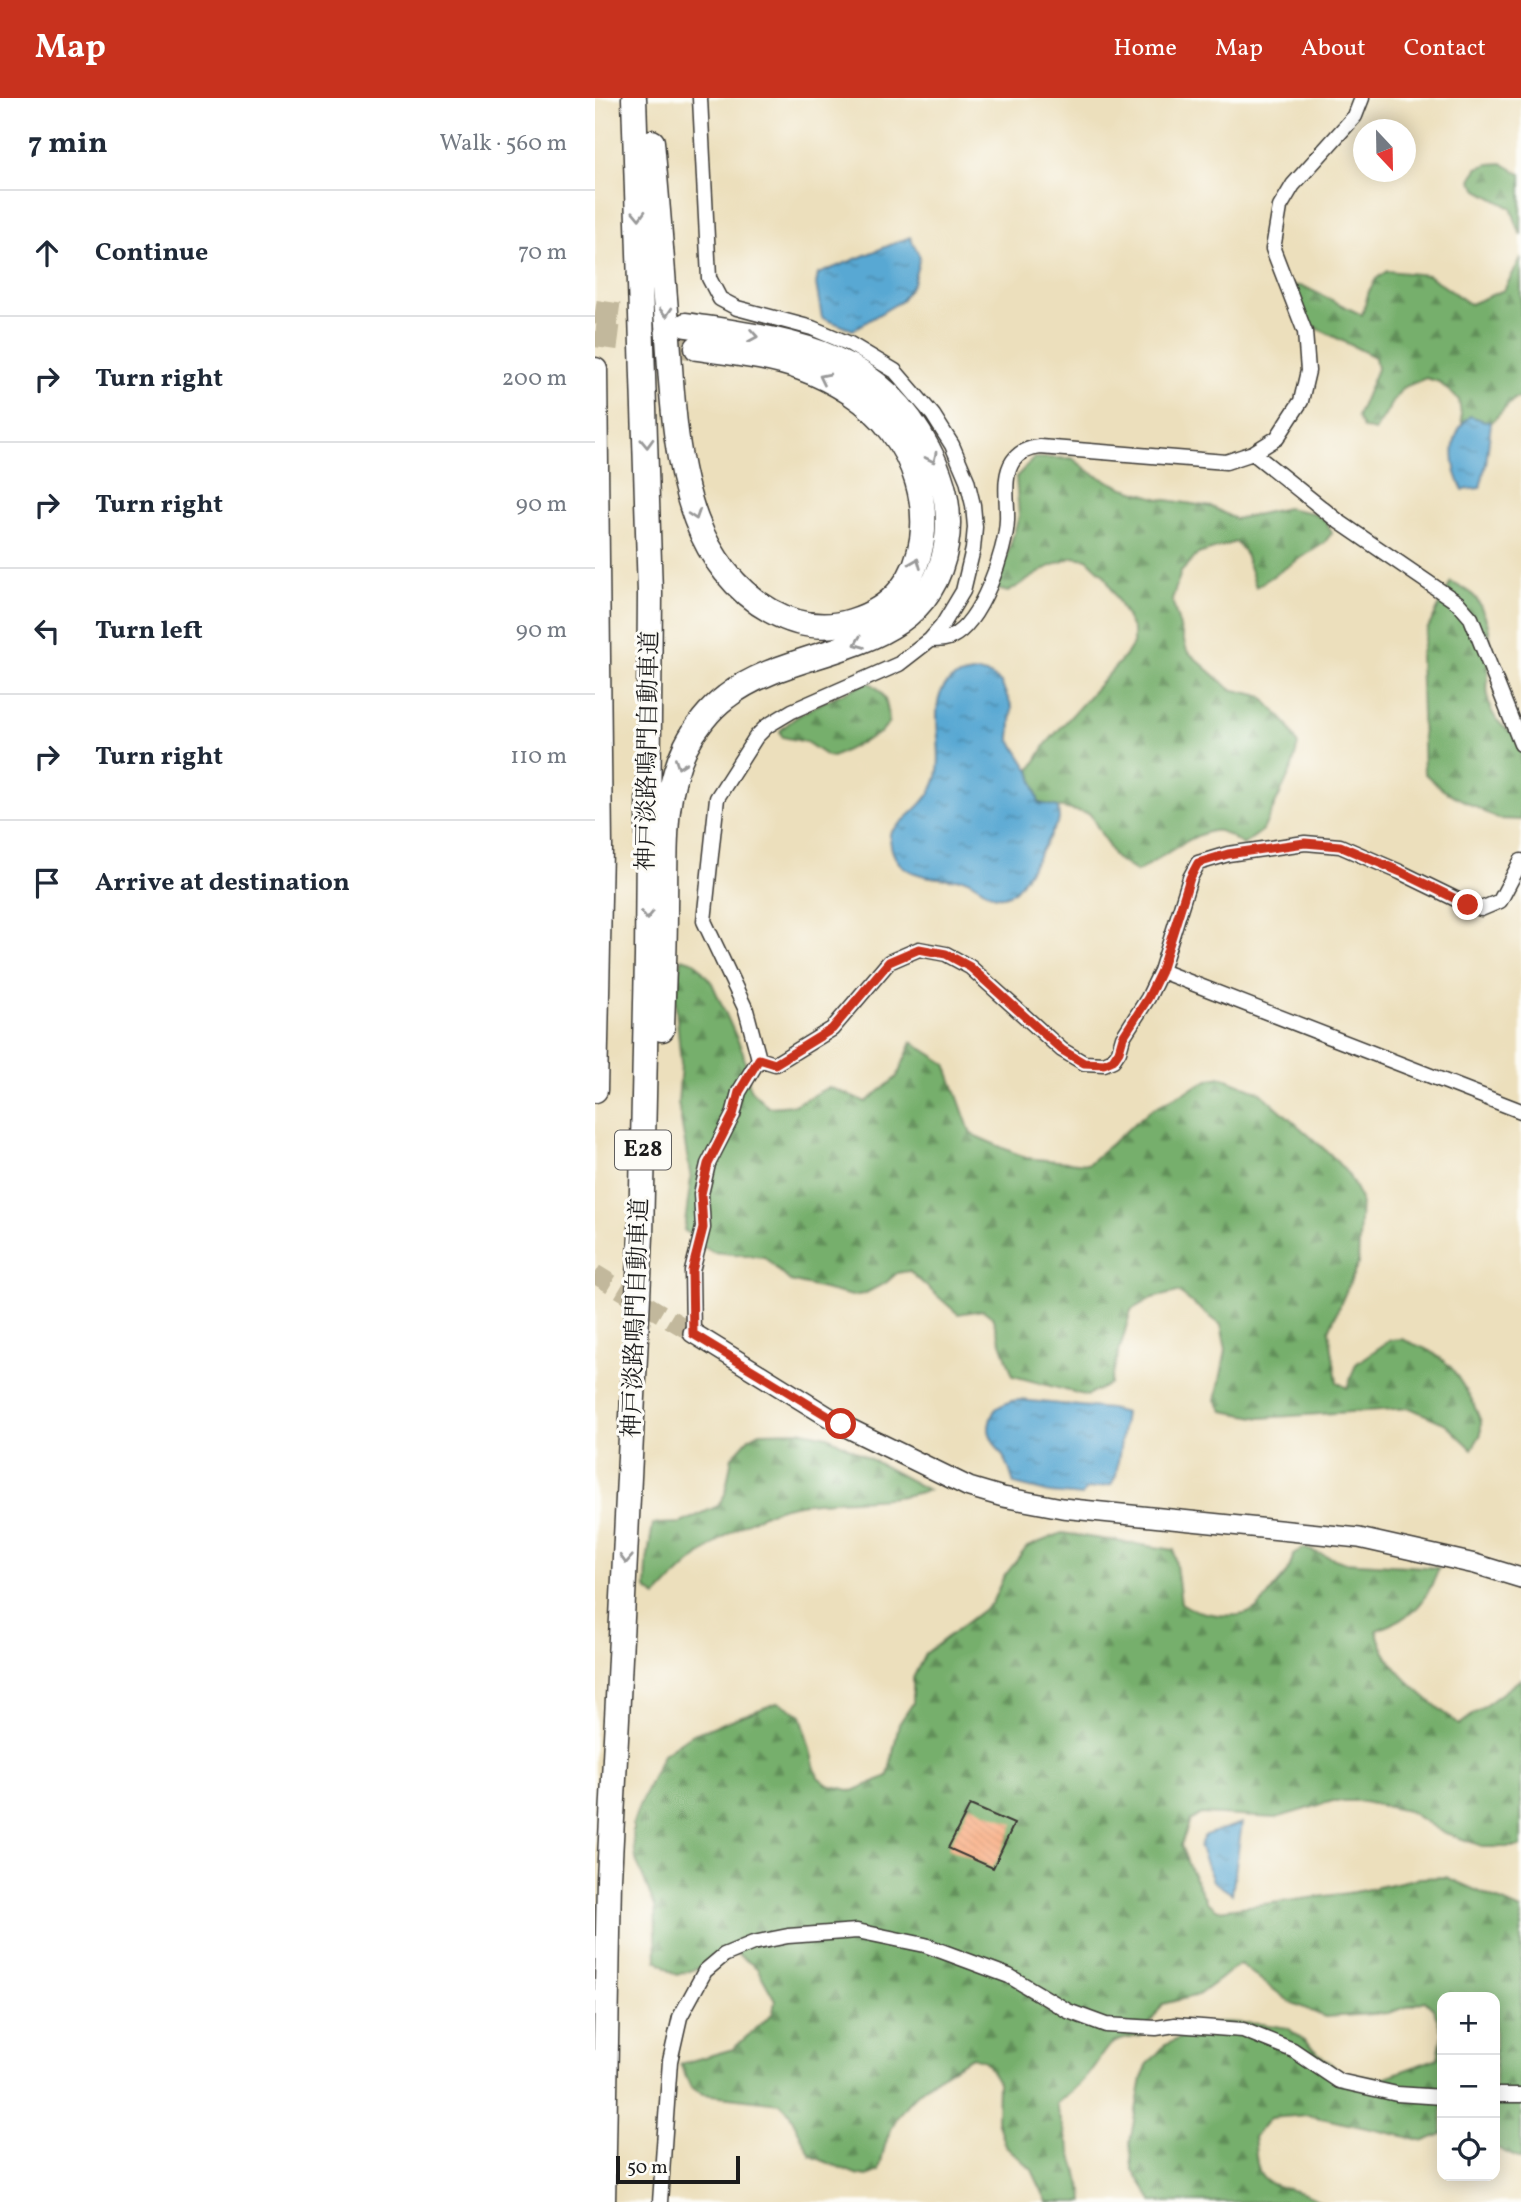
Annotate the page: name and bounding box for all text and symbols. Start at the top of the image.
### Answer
text: Map [35,26,106,72]
text: Home [1113,32,1177,66]
text: Map [1215,32,1263,66]
text: About [1301,32,1366,66]
text: Contact [1404,32,1486,66]
north arrow [1353,119,1416,182]
text: 7 min [28,123,108,165]
text: Walk · 560 m [439,128,567,160]
one-way arrow [632,210,647,221]
icon: ahead [28,234,66,272]
text: Continue [95,235,208,271]
text: 70 m [518,237,567,269]
one-way arrow [658,307,673,318]
one-way arrow [747,328,759,343]
icon: right [28,360,66,398]
text: Turn right [95,361,223,397]
text: 200 m [502,363,567,395]
one-way arrow [819,373,831,387]
one-way arrow [639,438,655,448]
one-way arrow [924,451,938,463]
icon: right [28,486,66,524]
text: Turn right [95,487,223,523]
text: 90 m [516,489,567,521]
one-way arrow [687,508,701,520]
one-way arrow [908,557,922,570]
icon: left [28,612,66,650]
text: Turn left [95,613,203,649]
text: 90 m [516,615,567,647]
street label: 神戸淡路鳴門自動車道 [630,631,668,871]
one-way arrow [854,634,866,648]
icon: right [28,738,66,776]
text: Turn right [95,739,223,775]
text: 110 m [510,741,567,773]
one-way arrow [674,757,688,770]
icon: arrive [28,864,66,902]
text: Arrive at destination [95,865,350,901]
route end [1452,889,1483,920]
one-way arrow [639,910,655,921]
road number: E28 [615,1130,671,1170]
street label: 神戸淡路鳴門自動車道 [616,1197,658,1439]
route start [825,1408,856,1439]
one-way arrow [619,1553,634,1564]
map controls [1437,1992,1500,2181]
button: + [1437,1992,1500,2055]
button: − [1437,2055,1500,2118]
button: locate [1437,2118,1500,2181]
scale bar [616,2153,740,2185]
text: 50 m [627,2155,668,2181]

